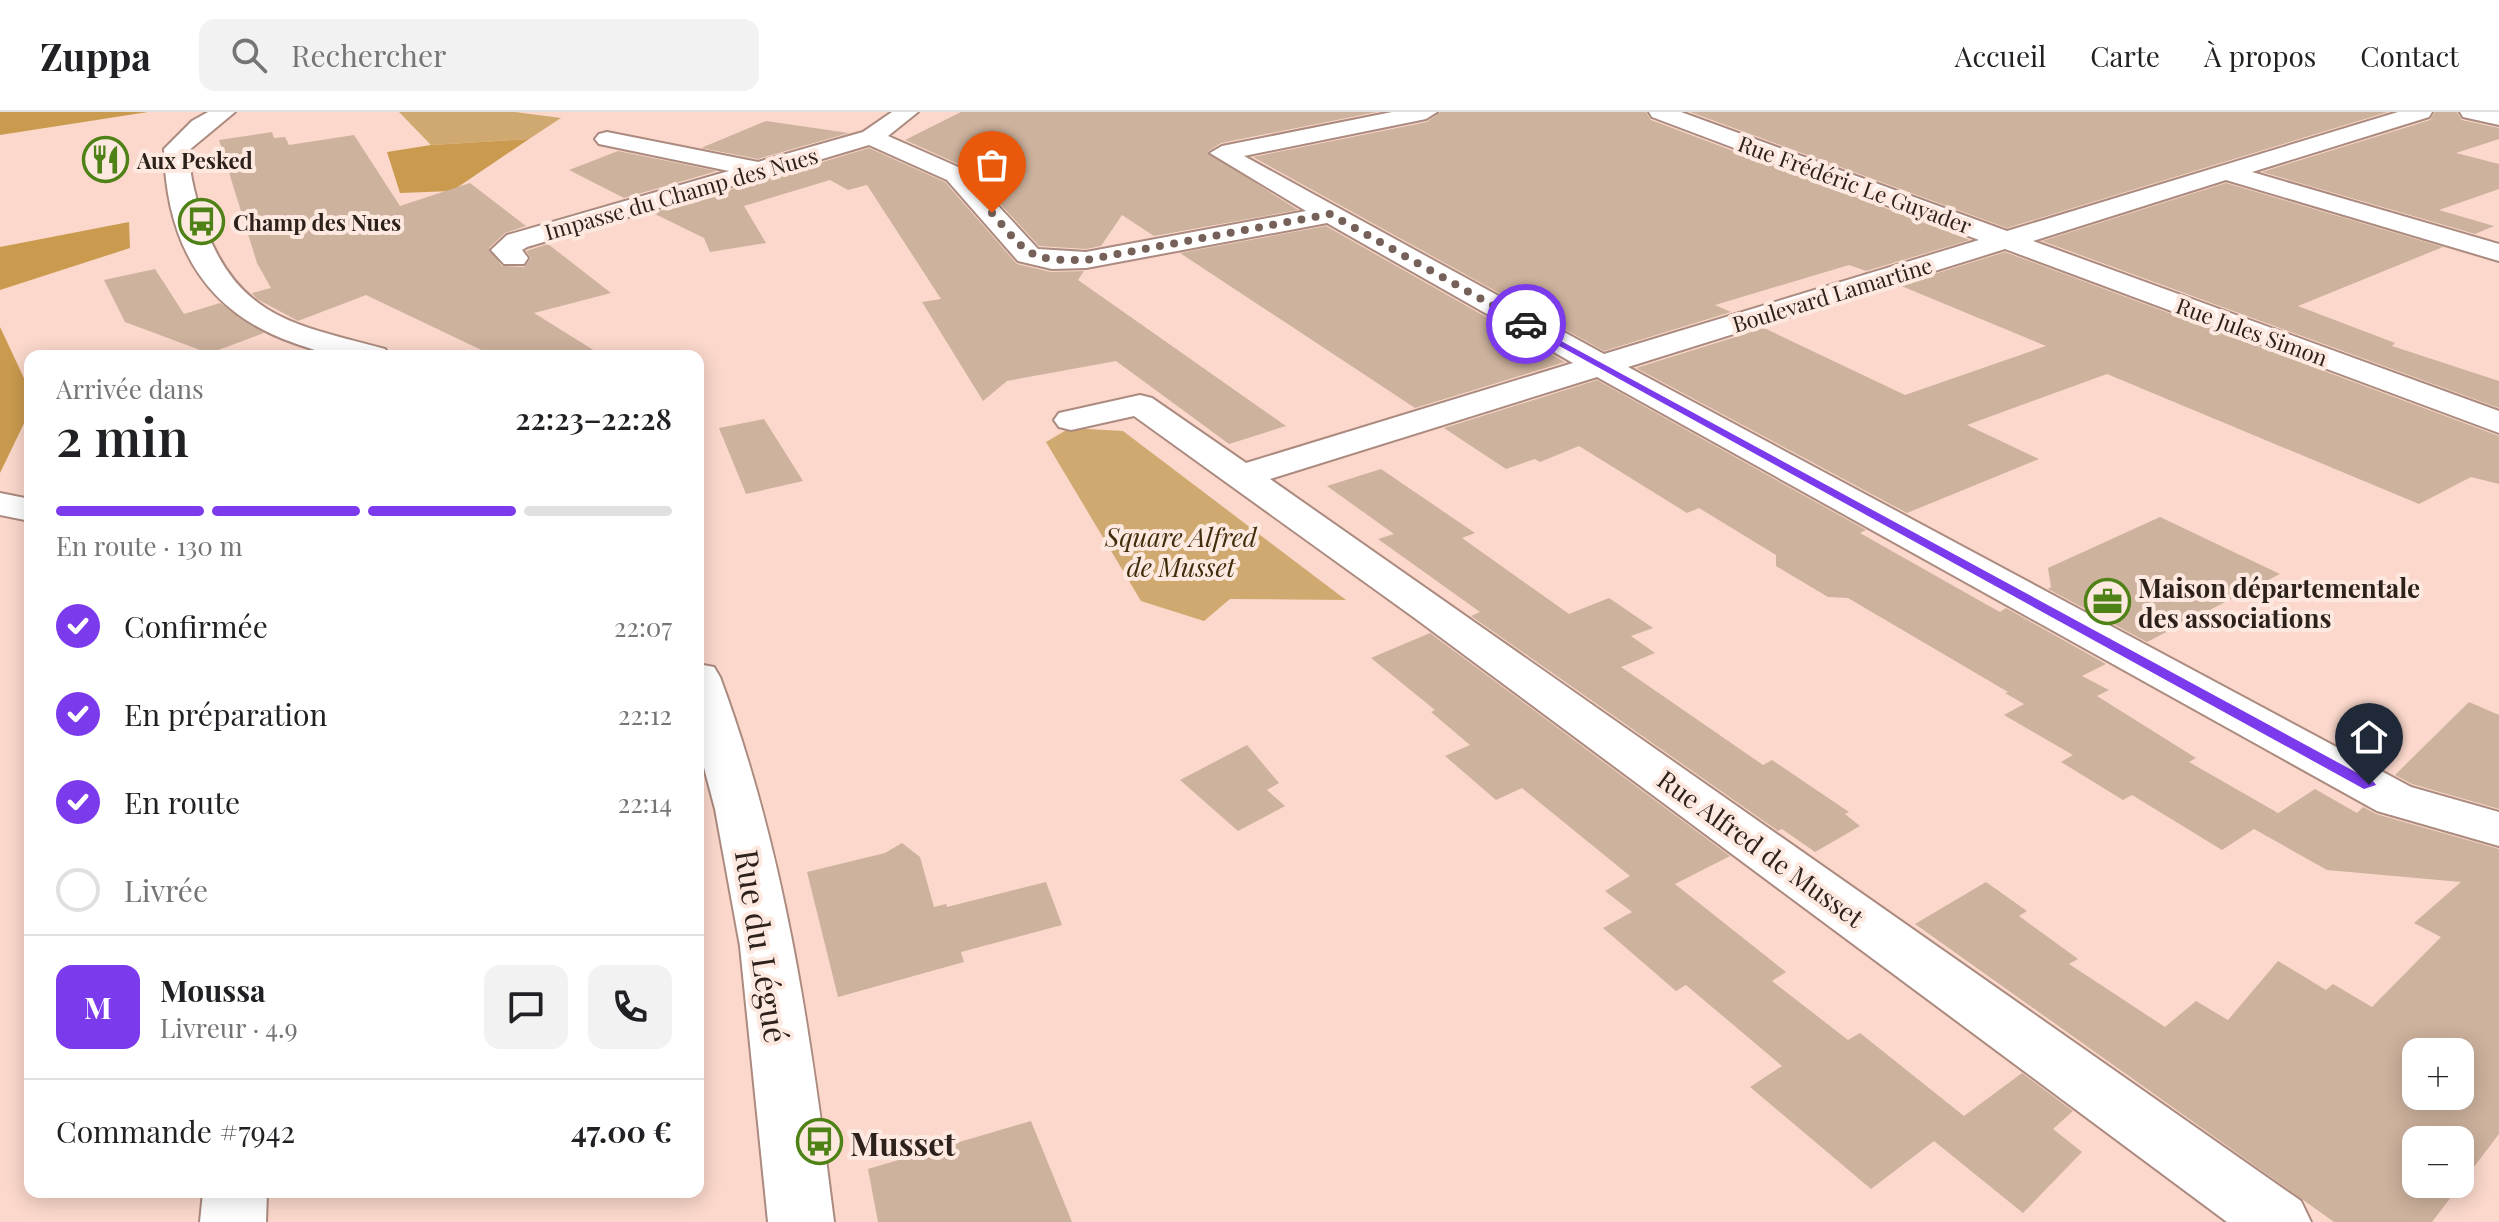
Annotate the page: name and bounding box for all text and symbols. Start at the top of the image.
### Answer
search box [199,19,759,91]
text: Zuppa [40,30,151,81]
icon: search [227,33,271,77]
text: Rechercher [291,35,446,75]
text: Accueil [1955,37,2046,74]
text: Carte [2090,37,2160,74]
text: À propos [2204,37,2316,74]
text: Contact [2360,37,2459,74]
street label: Rue Frédéric Le Guyader [1734,128,1976,240]
pin [958,131,1026,213]
restaurant icon: Aux Pesked [82,136,130,184]
street label: Impasse du Champ des Nues [541,140,821,246]
icon: bag [970,143,1014,187]
place label: Aux Pesked [136,145,253,175]
bus stop icon: Champ des Nues [178,198,226,246]
place label: Champ des Nues [233,207,401,237]
street label: Boulevard Lamartine [1728,249,1936,339]
courier [1486,284,1566,364]
street label: Rue Jules Simon [2172,290,2332,372]
icon: car [1504,302,1548,346]
text: Arrivée dans [56,371,204,406]
text: 22:23–22:28 [515,398,672,438]
text: 2 min [56,401,189,470]
park label: Square Alfred de Musset [1104,519,1258,584]
text: En route · 130 m [56,528,242,563]
place label: Maison départementale des associations [2138,570,2420,635]
office icon: Maison départementale des associations [2083,578,2131,626]
icon: check [56,604,100,648]
text: Confirmée [124,606,268,646]
text: 22:07 [614,609,672,644]
icon: check [56,692,100,736]
text: En préparation [124,694,327,734]
text: 22:12 [618,697,672,732]
pin [2335,703,2403,785]
icon: home [2347,715,2391,759]
street label: Rue Alfred de Musset [1651,761,1872,935]
icon: check [56,780,100,824]
text: En route [124,782,240,822]
text: 22:14 [618,785,672,820]
street label: Rue du Légué [726,846,800,1046]
text: Livrée [124,870,208,910]
button: chat [484,965,568,1049]
button: phone [588,965,672,1049]
text: Moussa [160,970,266,1010]
text: M [84,987,112,1027]
text: Livreur · 4.9 [160,1010,298,1045]
map controls [2402,1038,2474,1198]
button: + [2402,1038,2474,1110]
text: Commande #7942 [56,1111,295,1151]
text: 47.00 € [571,1111,672,1151]
bus stop icon: Musset [795,1118,843,1166]
place label: Musset [850,1121,956,1164]
button: − [2402,1126,2474,1198]

